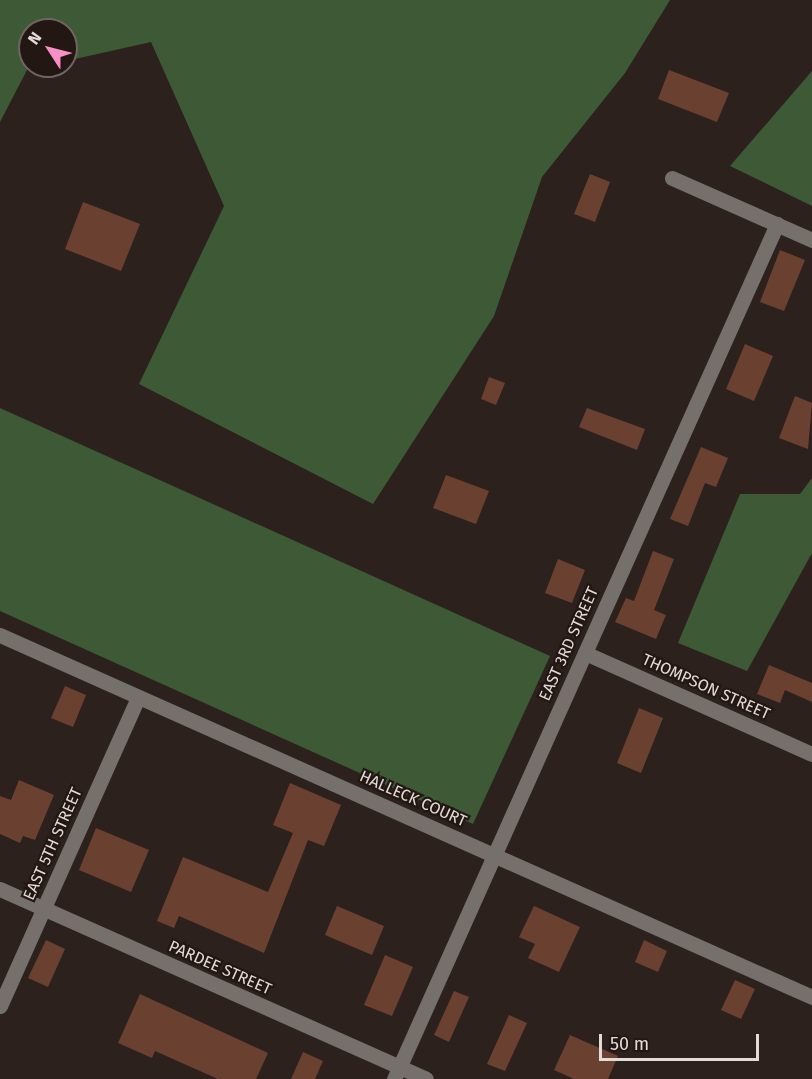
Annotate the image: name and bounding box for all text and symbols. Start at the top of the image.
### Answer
north arrow [18,18,78,78]
text: N [24,28,45,48]
street label: EAST 3RD STREET [535,584,603,704]
street label: THOMPSON STREET [639,650,773,724]
street label: HALLECK COURT [357,767,469,831]
street label: EAST 5TH STREET [20,785,86,903]
street label: PARDEE STREET [166,937,274,999]
scale bar [602,1022,762,1060]
text: 50 m [610,1033,649,1055]

